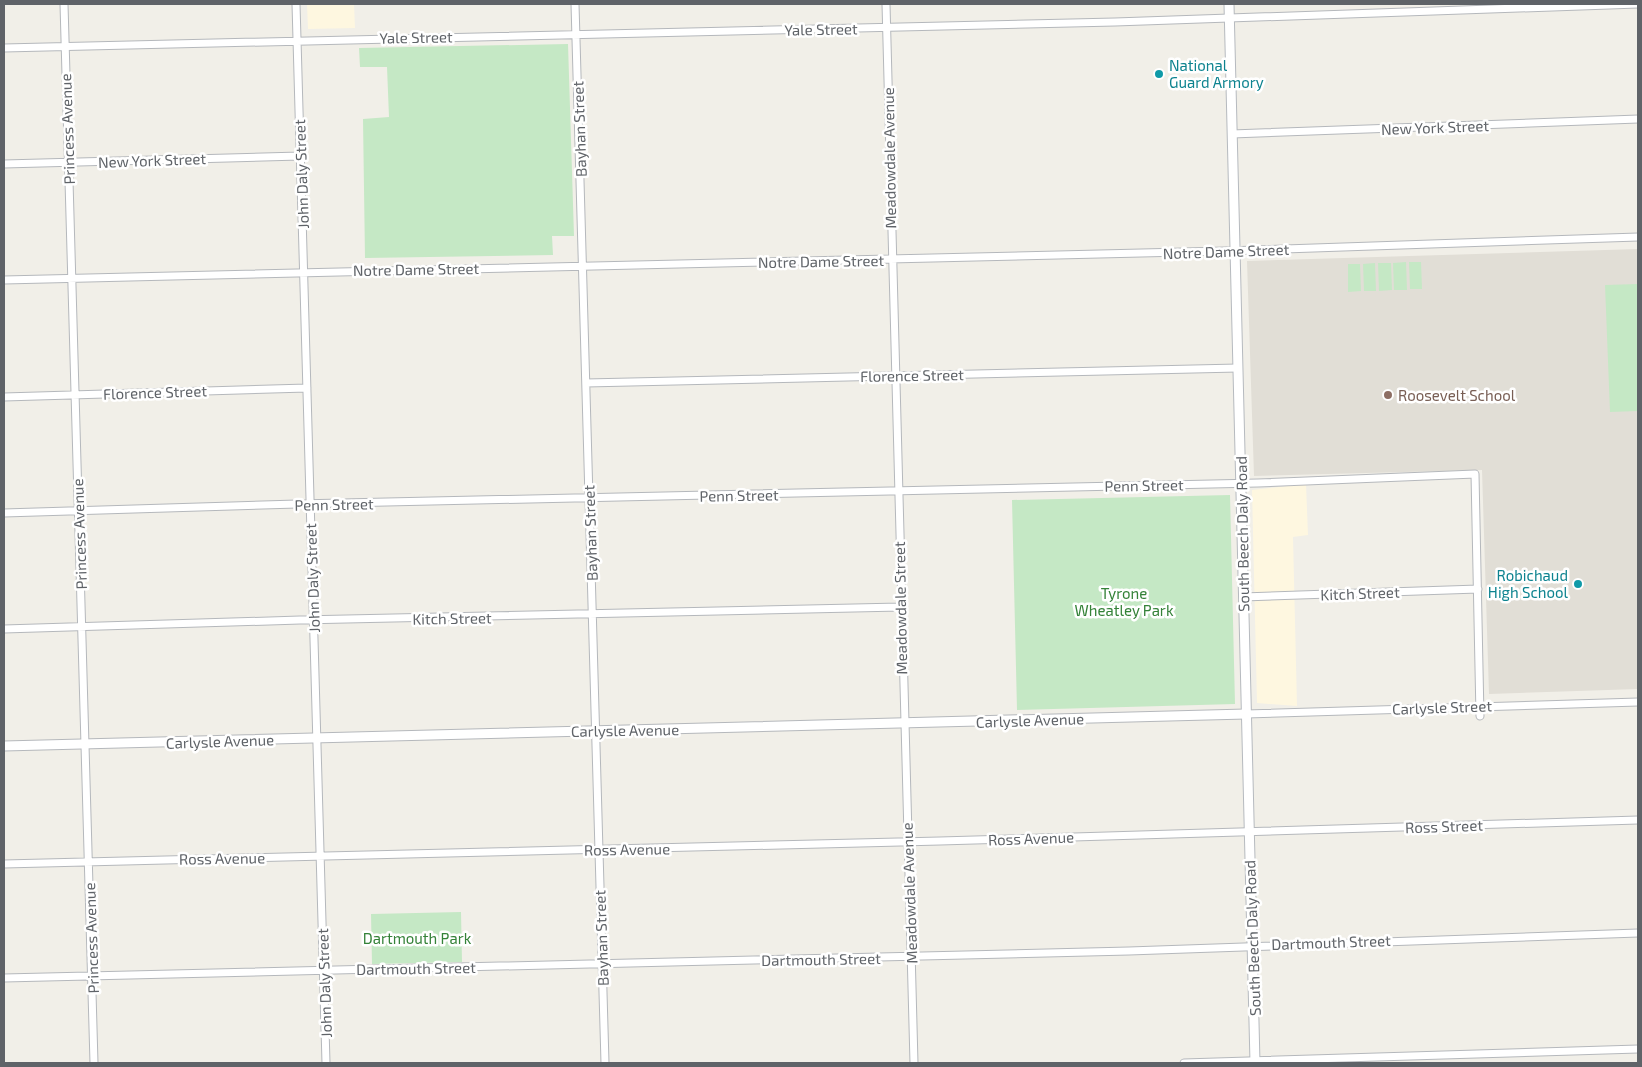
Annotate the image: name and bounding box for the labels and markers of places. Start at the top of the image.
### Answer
place label: National Guard Armory [1169,56,1264,91]
marker: National Guard Armory [1153,68,1165,80]
place label: Roosevelt School [1398,386,1516,404]
marker: Roosevelt School [1382,389,1394,401]
place label: Robichaud High School [1488,566,1569,601]
marker: Robichaud High School [1572,578,1584,590]

